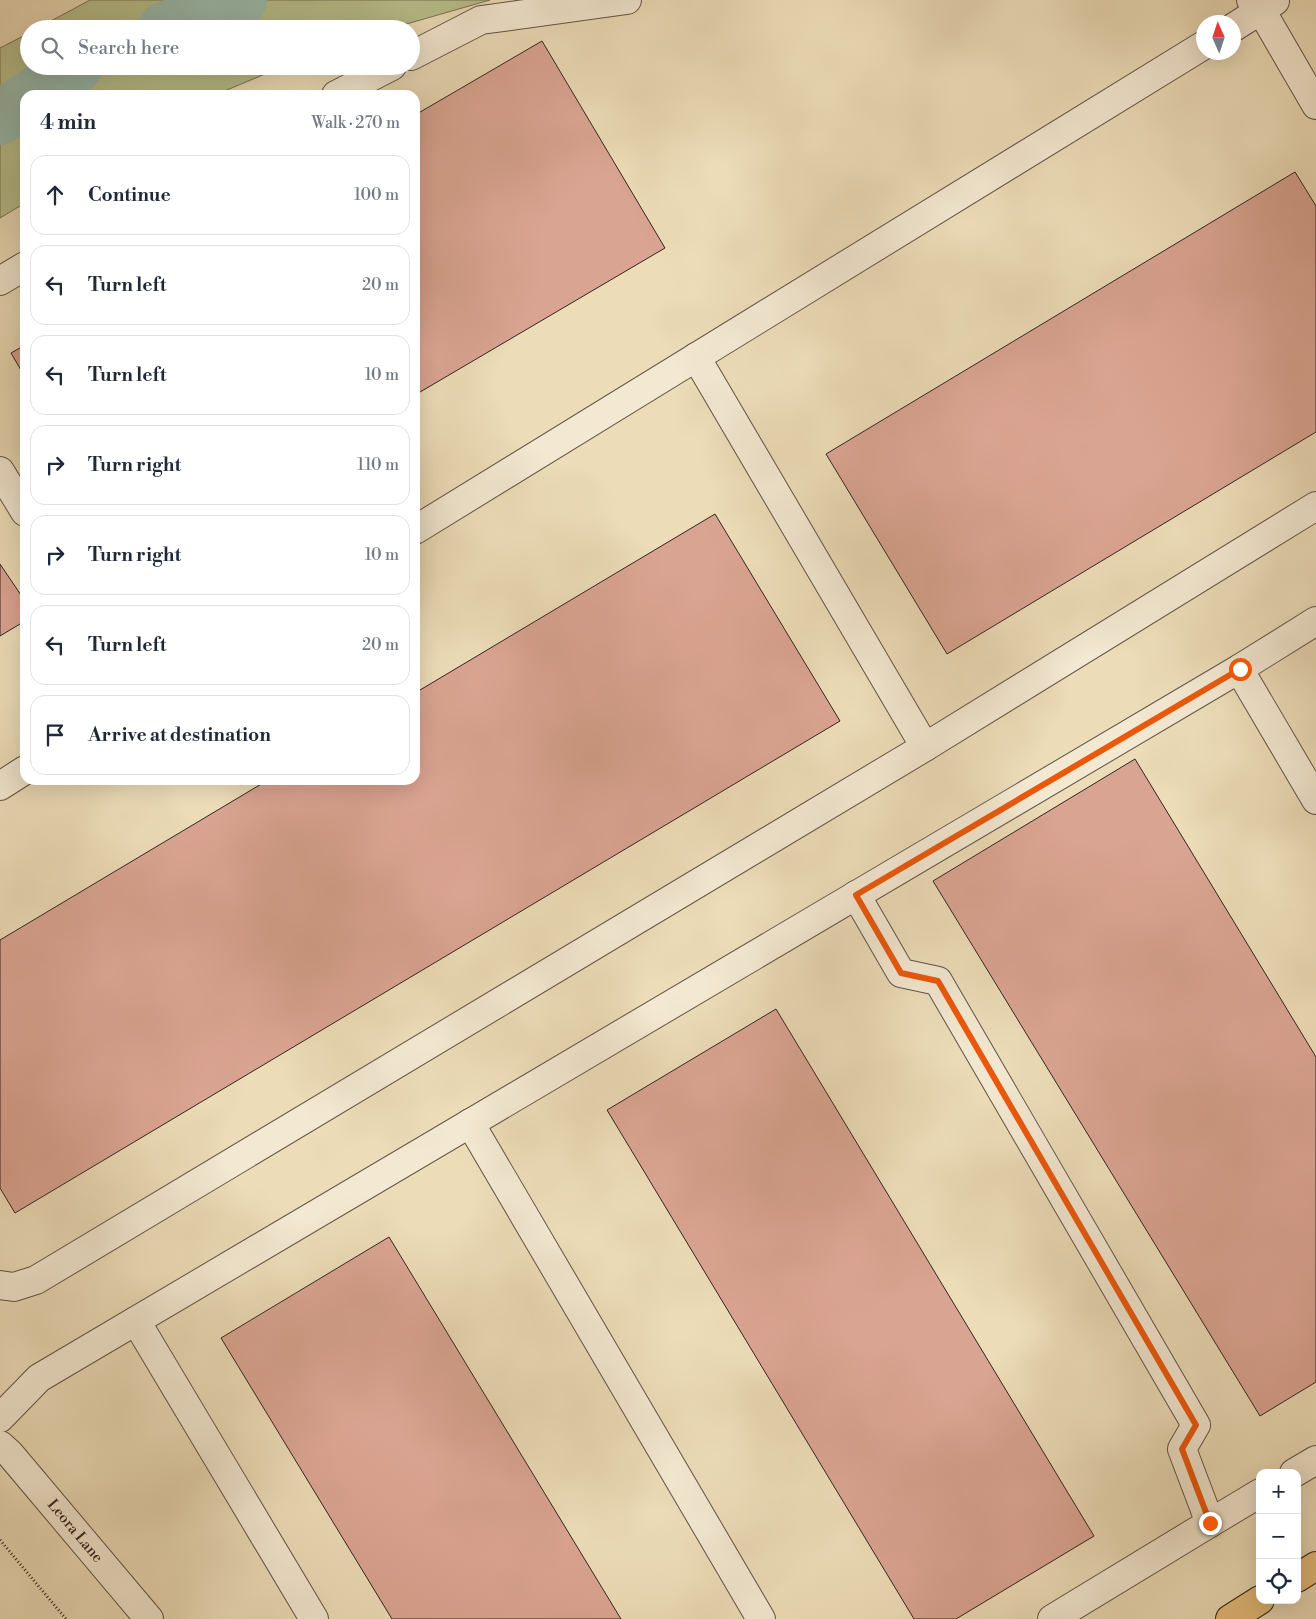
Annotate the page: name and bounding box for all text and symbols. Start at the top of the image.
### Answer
north arrow [1196,15,1241,60]
search box [20,20,420,75]
icon: search [38,34,66,62]
text: Search here [78,36,179,60]
text: 4 min [40,110,96,136]
text: Walk · 270 m [311,113,400,133]
icon: ahead [41,181,69,209]
text: Continue [88,183,171,207]
text: 100 m [354,185,399,205]
icon: left [41,271,69,299]
text: Turn left [88,273,167,297]
text: 20 m [362,275,399,295]
icon: left [41,361,69,389]
text: Turn left [88,363,167,387]
text: 10 m [365,365,399,385]
icon: right [41,451,69,479]
text: Turn right [88,453,181,477]
text: 110 m [357,455,399,475]
icon: right [41,541,69,569]
text: Turn right [88,543,181,567]
text: 10 m [365,545,399,565]
icon: left [41,631,69,659]
text: Turn left [88,633,167,657]
text: 20 m [362,635,399,655]
route start [1229,658,1252,681]
icon: arrive [41,721,69,749]
text: Arrive at destination [88,723,271,747]
map controls [1256,1469,1301,1604]
button: + [1256,1469,1301,1514]
street label: Leora Lane [43,1495,107,1567]
route end [1199,1512,1222,1535]
button: − [1256,1514,1301,1559]
button: locate [1256,1559,1301,1604]

